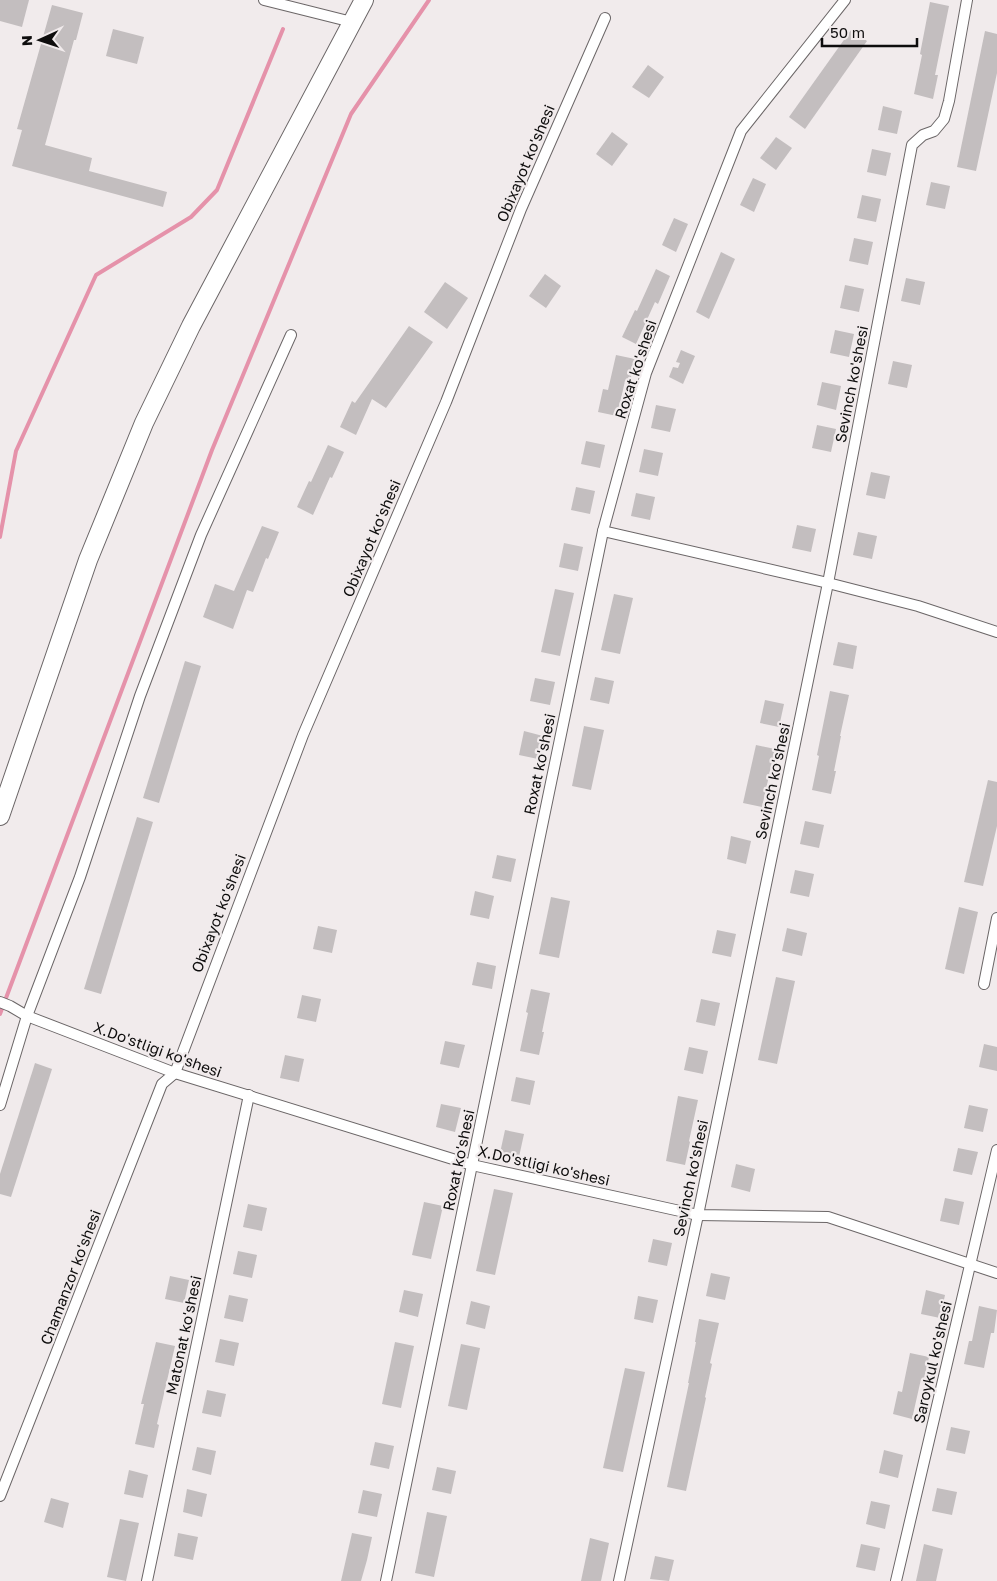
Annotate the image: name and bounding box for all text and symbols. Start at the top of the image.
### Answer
north arrow [15,15,65,65]
scale bar [822,15,917,47]
text: 50 m [830,23,865,41]
text: N [18,35,35,46]
street label: Obixayot ko'shesi [492,102,558,224]
street label: Roxat ko'shesi [611,317,659,421]
street label: Sevinch ko'shesi [831,324,871,444]
street label: Obixayot ko'shesi [338,477,404,599]
street label: Roxat ko'shesi [519,712,559,816]
street label: Sevinch ko'shesi [751,721,793,841]
street label: Obixayot ko'shesi [187,851,249,975]
street label: X.Do'stligi ko'shesi [91,1017,225,1081]
street label: Roxat ko'shesi [438,1108,478,1212]
street label: Sevinch ko'shesi [669,1118,711,1238]
street label: X.Do'stligi ko'shesi [476,1141,612,1189]
street label: Chamanzor ko'shesi [36,1207,104,1347]
street label: Matonat ko'shesi [162,1274,204,1396]
street label: Saroykul ko'shesi [909,1299,955,1425]

